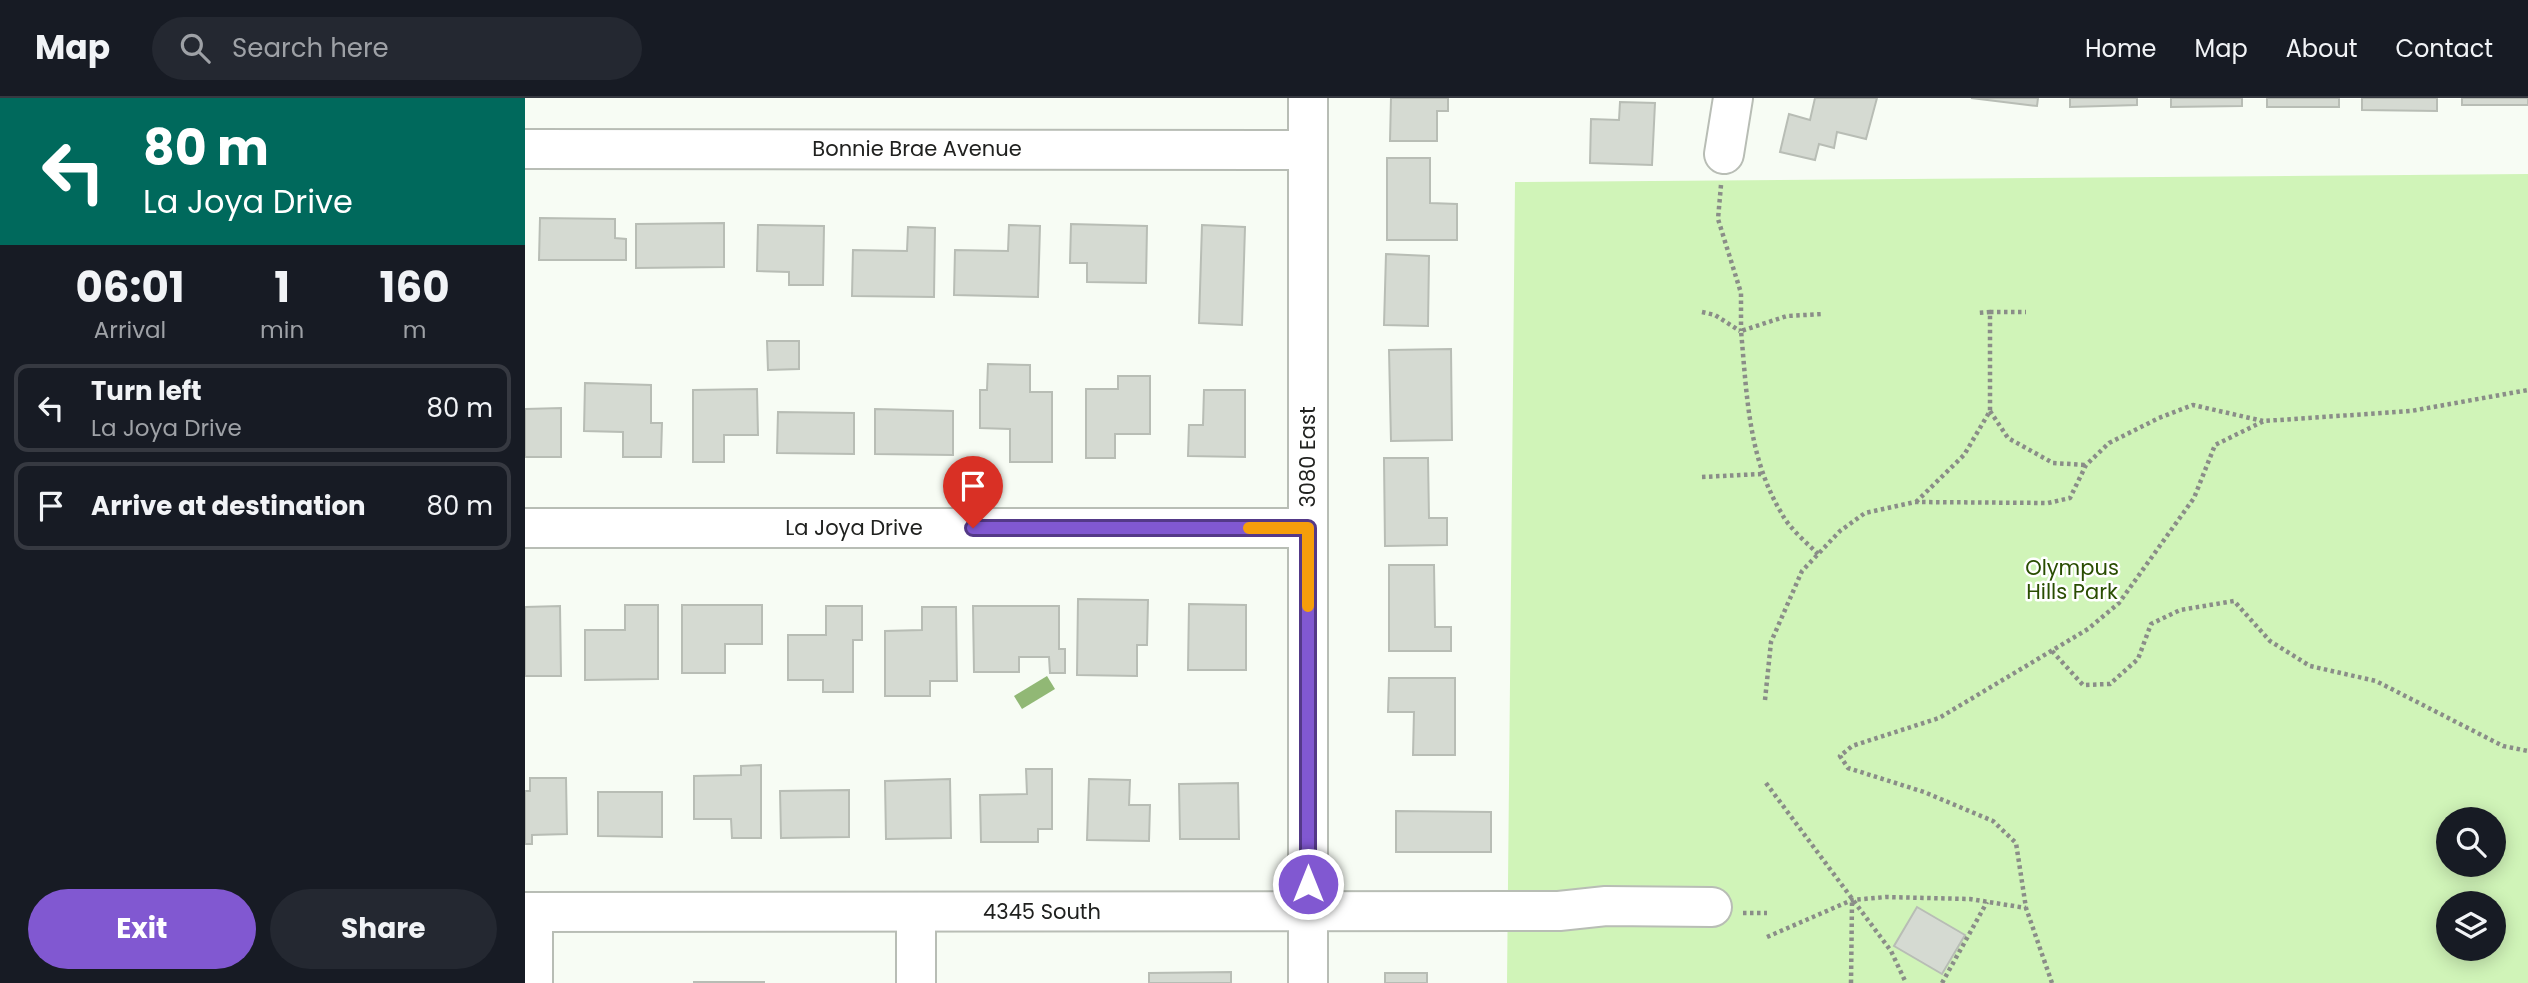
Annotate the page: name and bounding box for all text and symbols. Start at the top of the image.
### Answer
search box [152,17,642,80]
text: Map [35,24,110,71]
icon: search [176,29,214,67]
text: Search here [232,30,389,66]
text: Home [2085,32,2157,65]
text: Map [2195,32,2248,65]
text: About [2286,32,2357,65]
text: Contact [2395,32,2493,65]
text: 80 m [143,114,269,182]
icon: left [28,126,119,217]
street label: Bonnie Brae Avenue [812,134,1022,163]
text: La Joya Drive [143,179,353,224]
text: 06:01 [75,258,185,317]
text: 1 [274,258,290,317]
text: 160 [380,258,450,317]
text: Arrival [94,314,166,346]
text: min [260,314,304,346]
text: m [403,314,426,346]
text: Turn left [91,373,202,409]
icon: left [32,389,70,427]
text: 80 m [427,390,493,426]
street label: 3080 East [1293,406,1322,508]
text: La Joya Drive [91,412,242,444]
pin [943,456,1003,528]
icon: arrive [954,467,992,505]
icon: arrive [32,487,70,525]
text: Arrive at destination [91,488,366,524]
text: 80 m [427,488,493,524]
street label: La Joya Drive [785,513,923,542]
park label: Olympus Hills Park [2025,553,2119,606]
map controls [2436,807,2506,961]
button: search [2436,807,2506,877]
position arrow [1271,847,1345,921]
button: Exit [28,889,256,969]
button: Share [270,889,497,969]
button: layers [2436,891,2506,961]
street label: 4345 South [983,897,1101,926]

